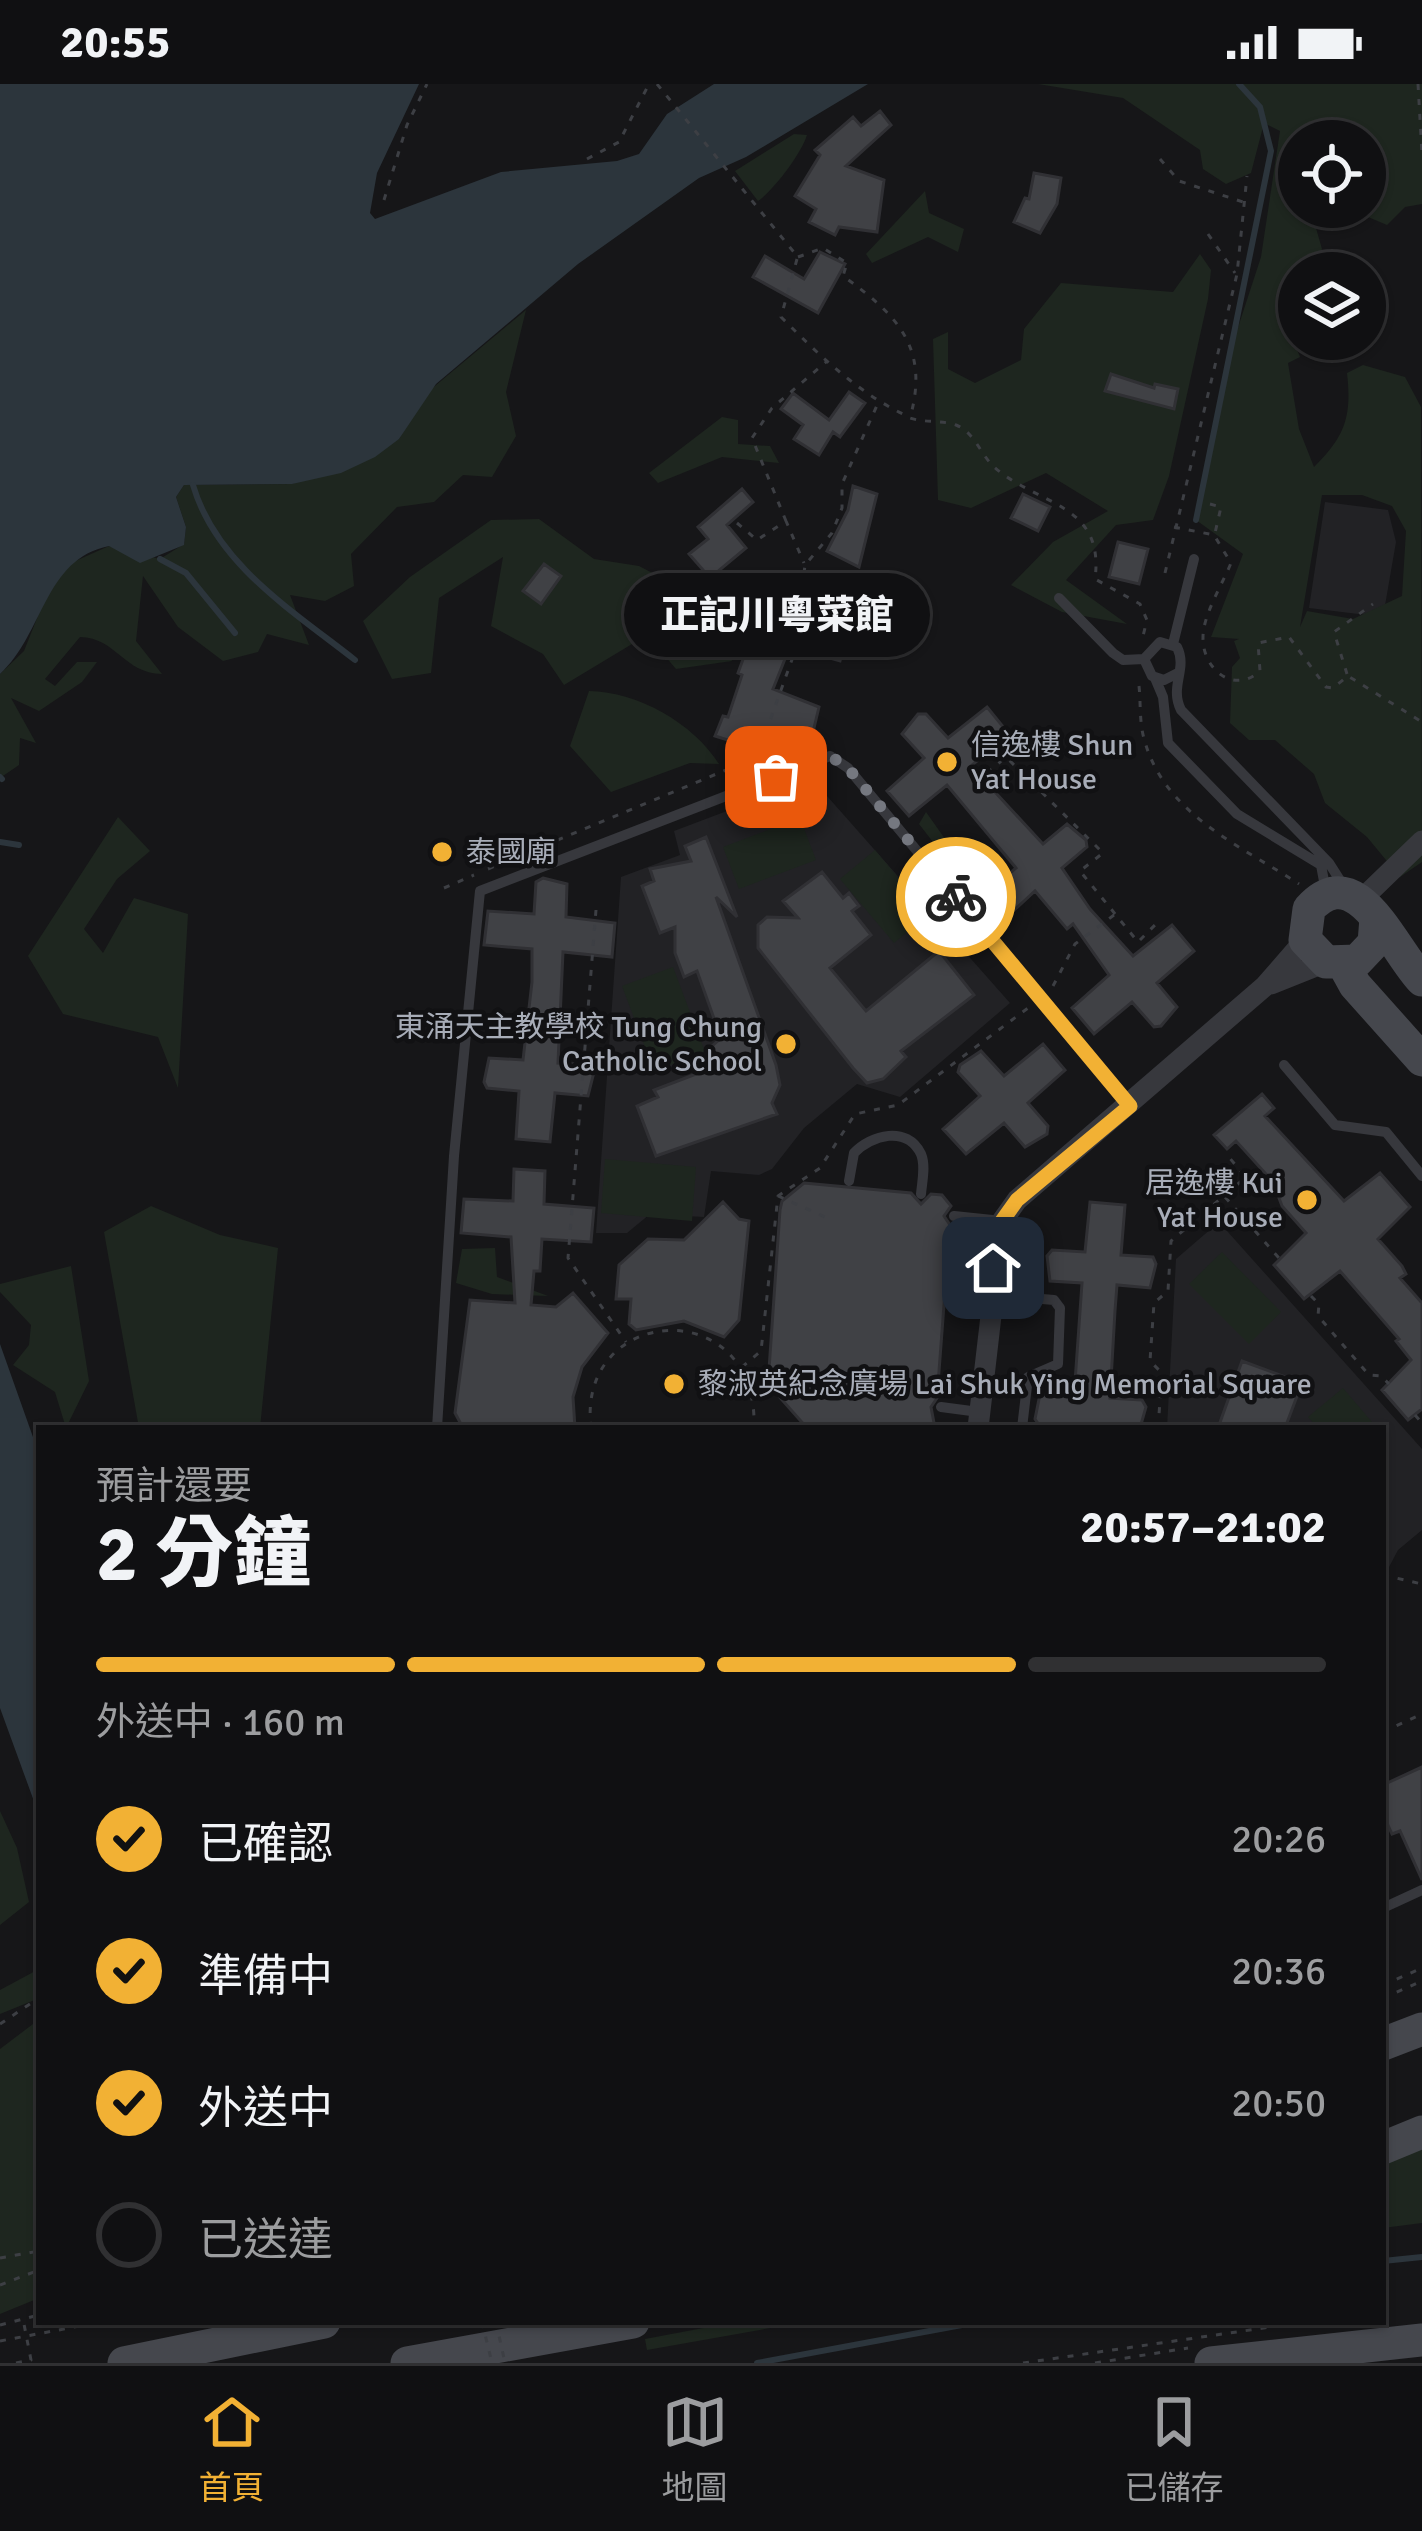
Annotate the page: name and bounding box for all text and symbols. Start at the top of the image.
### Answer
text: 20:55 [60,15,170,70]
map controls [1278,120,1386,360]
button: locate [1278,120,1386,228]
button: layers [1278,252,1386,360]
callout: 正記川粵菜館 [623,573,929,657]
text: 正記川粵菜館 [660,591,894,639]
pin [725,726,827,828]
place label: 信逸樓 Shun Yat House [971,727,1133,798]
icon: bag [743,744,809,810]
marker: 信逸樓 Shun Yat House [934,749,960,775]
place label: 泰國廟 [466,834,556,871]
courier [896,837,1016,957]
marker: 泰國廟 [429,839,455,865]
icon: bike [923,864,989,930]
place label: 東涌天主教學校 Tung Chung Catholic School [395,1009,762,1080]
marker: 東涌天主教學校 Tung Chung Catholic School [773,1031,799,1057]
place label: 居逸樓 Kui Yat House [1145,1165,1283,1236]
marker: 居逸樓 Kui Yat House [1294,1187,1320,1213]
pin [942,1217,1044,1319]
icon: home [960,1235,1026,1301]
place label: 黎淑英紀念廣場 Lai Shuk Ying Memorial Square [698,1366,1312,1403]
marker: 黎淑英紀念廣場 Lai Shuk Ying Memorial Square [661,1371,687,1397]
text: 預計還要 [96,1462,252,1510]
text: 20:57–21:02 [1080,1500,1326,1555]
text: 2 分鐘 [96,1507,311,1603]
text: 外送中 · 160 m [96,1698,345,1746]
icon: check [96,1806,162,1872]
text: 20:26 [1231,1815,1326,1863]
text: 已確認 [198,1817,333,1872]
icon: check [96,1938,162,2004]
text: 20:36 [1231,1947,1326,1995]
text: 準備中 [198,1949,333,2004]
icon: check [96,2070,162,2136]
text: 20:50 [1231,2079,1326,2127]
text: 外送中 [198,2081,333,2136]
text: 已送達 [198,2213,333,2268]
tab: 首頁 [199,2389,265,2509]
tab: 地圖 [662,2389,728,2509]
tab: 已儲存 [1125,2389,1224,2509]

